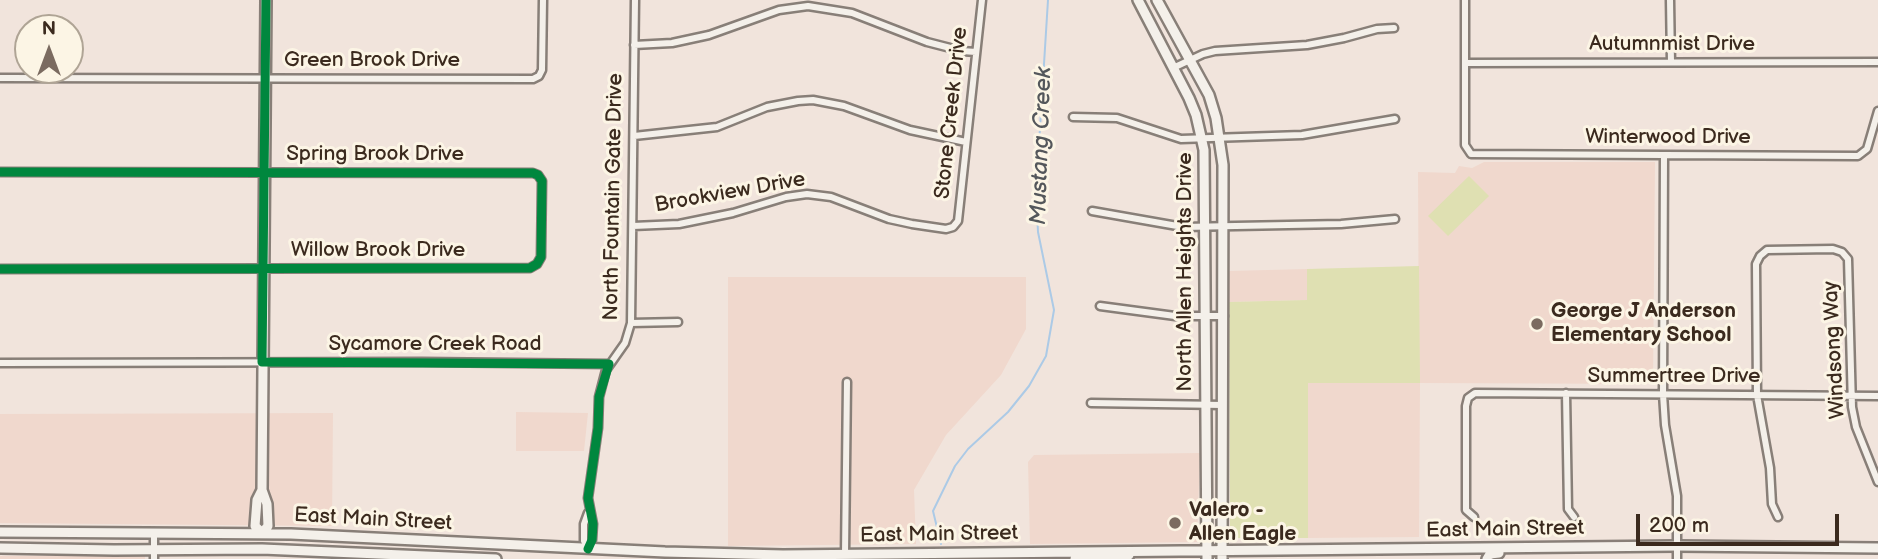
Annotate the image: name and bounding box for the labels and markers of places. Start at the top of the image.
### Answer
place label: George J Anderson Elementary School [1551,299,1736,349]
marker: George J Anderson Elementary School [1529,316,1545,332]
place label: Valero - Allen Eagle [1189,498,1296,548]
marker: Valero - Allen Eagle [1167,515,1183,531]

